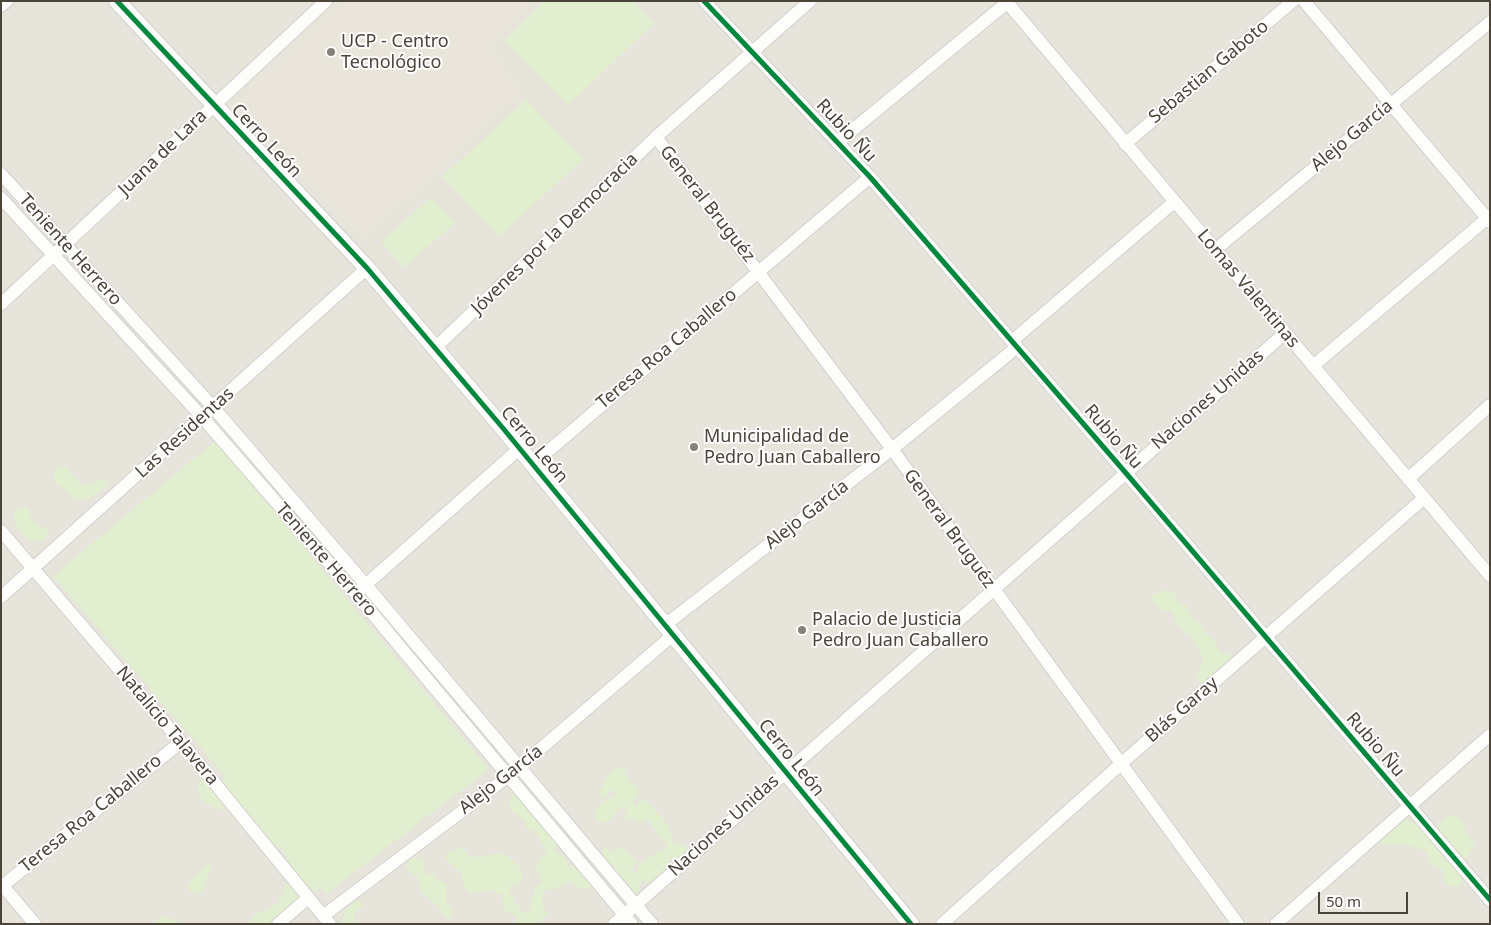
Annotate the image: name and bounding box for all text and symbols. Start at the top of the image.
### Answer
street label: Sebastian Gaboto [1145,16,1273,128]
place label: UCP - Centro Tecnológico [341,31,449,74]
marker: UCP - Centro Tecnológico [325,46,337,58]
street label: Rubio Ñu [811,95,881,167]
street label: Alejo García [1307,96,1397,176]
street label: Cerro León [226,100,306,182]
street label: Juana de Lara [114,105,212,201]
street label: General Bruguéz [655,141,759,267]
street label: Jóvenes por la Democracia [467,149,643,319]
street label: Teniente Herrero [14,189,126,311]
street label: Lomas Valentinas [1192,225,1304,353]
street label: Teresa Roa Caballero [592,284,742,414]
street label: Naciones Unidas [1148,346,1268,454]
street label: Las Residentas [131,383,239,483]
street label: Rubio Ñu [1079,400,1147,474]
street label: Cerro León [496,402,572,488]
place label: Municipalidad de Pedro Juan Caballero [704,426,881,468]
marker: Municipalidad de Pedro Juan Caballero [688,441,700,453]
street label: General Bruguéz [899,465,999,593]
street label: Alejo García [761,476,853,554]
street label: Teniente Herrero [271,499,381,621]
place label: Palacio de Justicia Pedro Juan Caballero [812,609,989,652]
marker: Palacio de Justicia Pedro Juan Caballero [796,624,808,636]
street label: Natalicio Talavera [111,662,223,790]
street label: Blás Garay [1141,673,1223,747]
street label: Rubio Ñu [1341,708,1409,782]
street label: Cerro León [753,715,829,801]
street label: Alejo García [455,741,547,819]
street label: Teresa Roa Caballero [16,750,166,878]
street label: Naciones Unidas [664,771,784,881]
scale bar [1321,882,1411,914]
text: 50 m [1326,891,1361,911]

